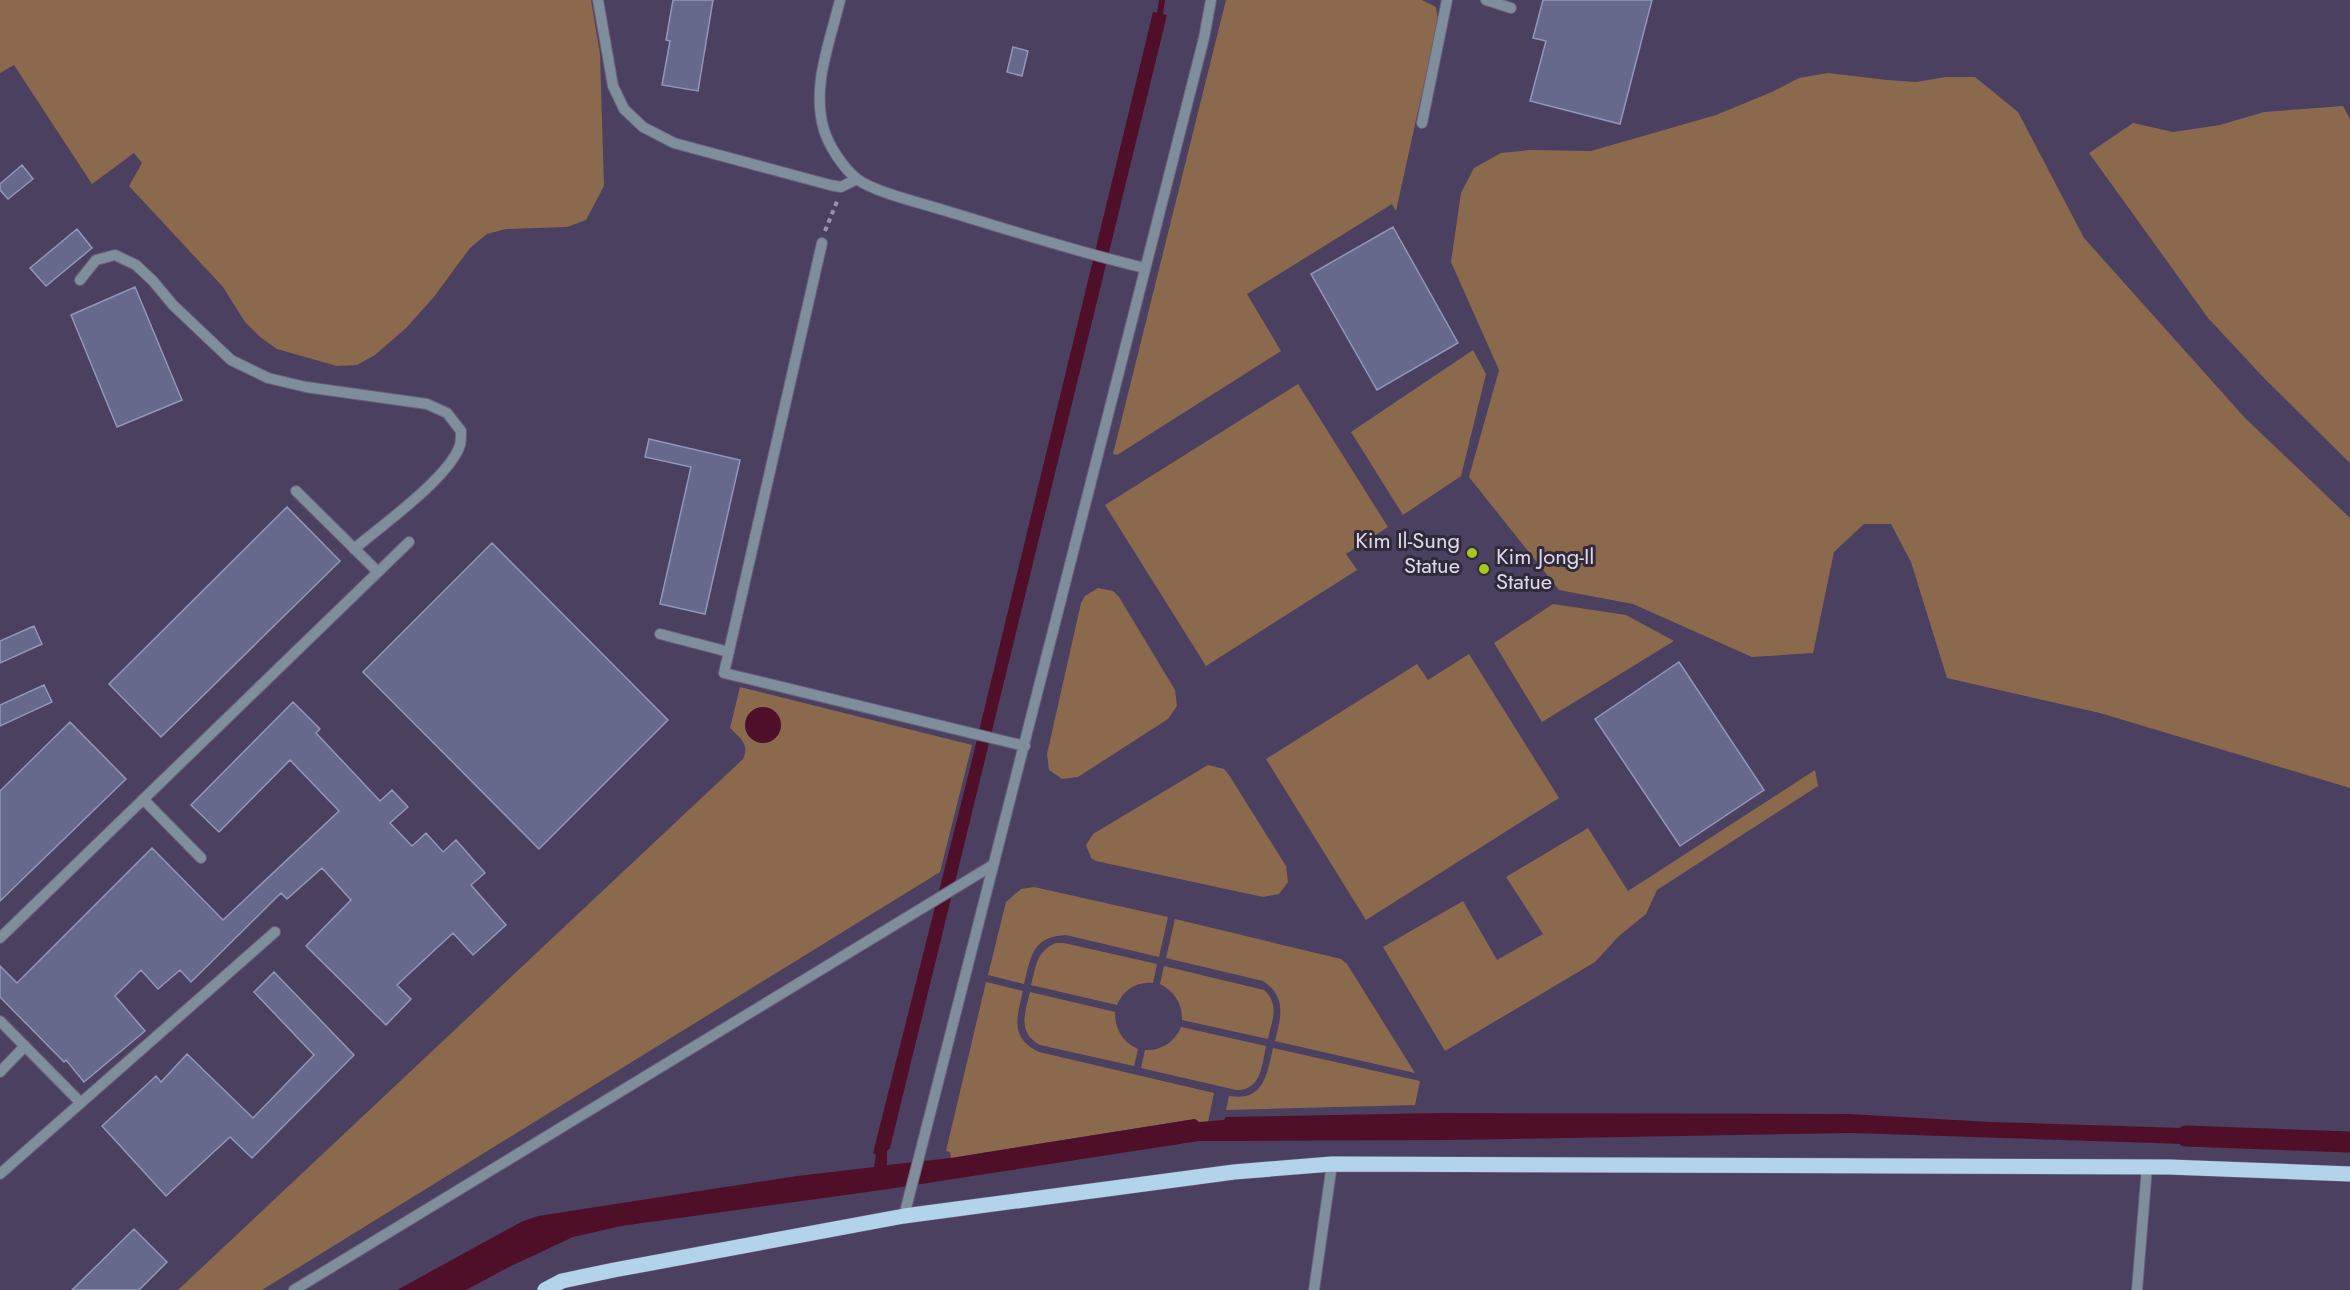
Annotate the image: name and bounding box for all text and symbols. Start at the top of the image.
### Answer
place label: Kim Il-Sung Statue [1355,524,1460,581]
place label: Kim Jong-Il Statue [1496,540,1594,597]
marker: Kim Il-Sung Statue [1465,546,1479,560]
marker: Kim Jong-Il Statue [1477,562,1491,576]

